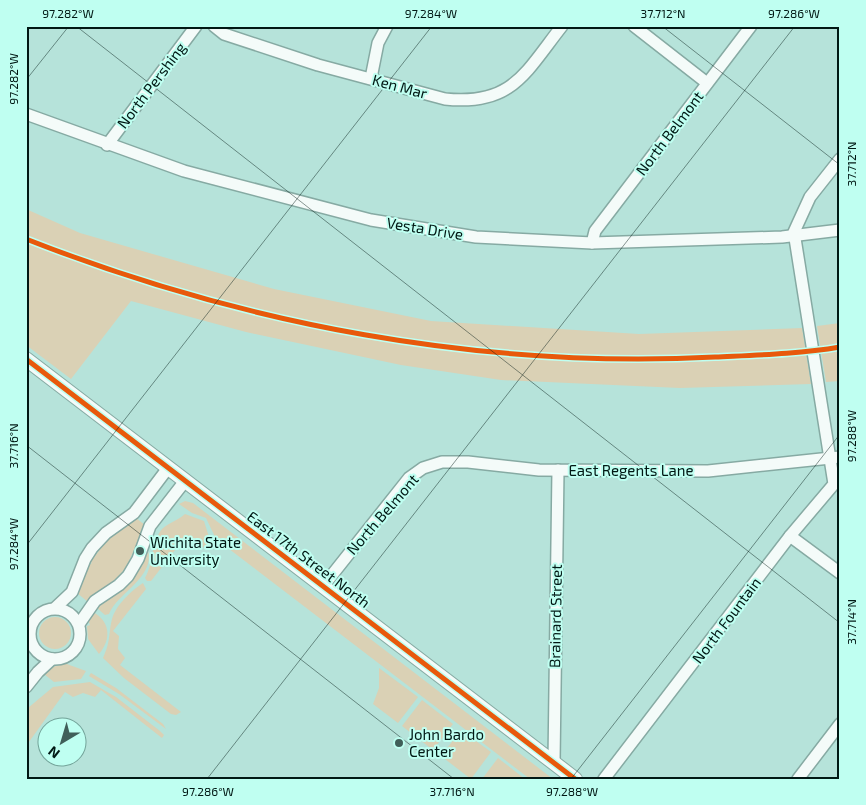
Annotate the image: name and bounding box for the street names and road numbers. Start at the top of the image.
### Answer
street label: North Pershing [113,38,190,131]
street label: Ken Mar [371,70,429,102]
street label: North Belmont [631,87,707,179]
street label: Vesta Drive [385,213,465,243]
street label: East Regents Lane [568,461,694,479]
street label: North Belmont [342,470,422,558]
street label: East 17th Street North [244,507,374,611]
street label: Brainard Street [545,564,565,668]
street label: North Fountain [688,573,764,667]

